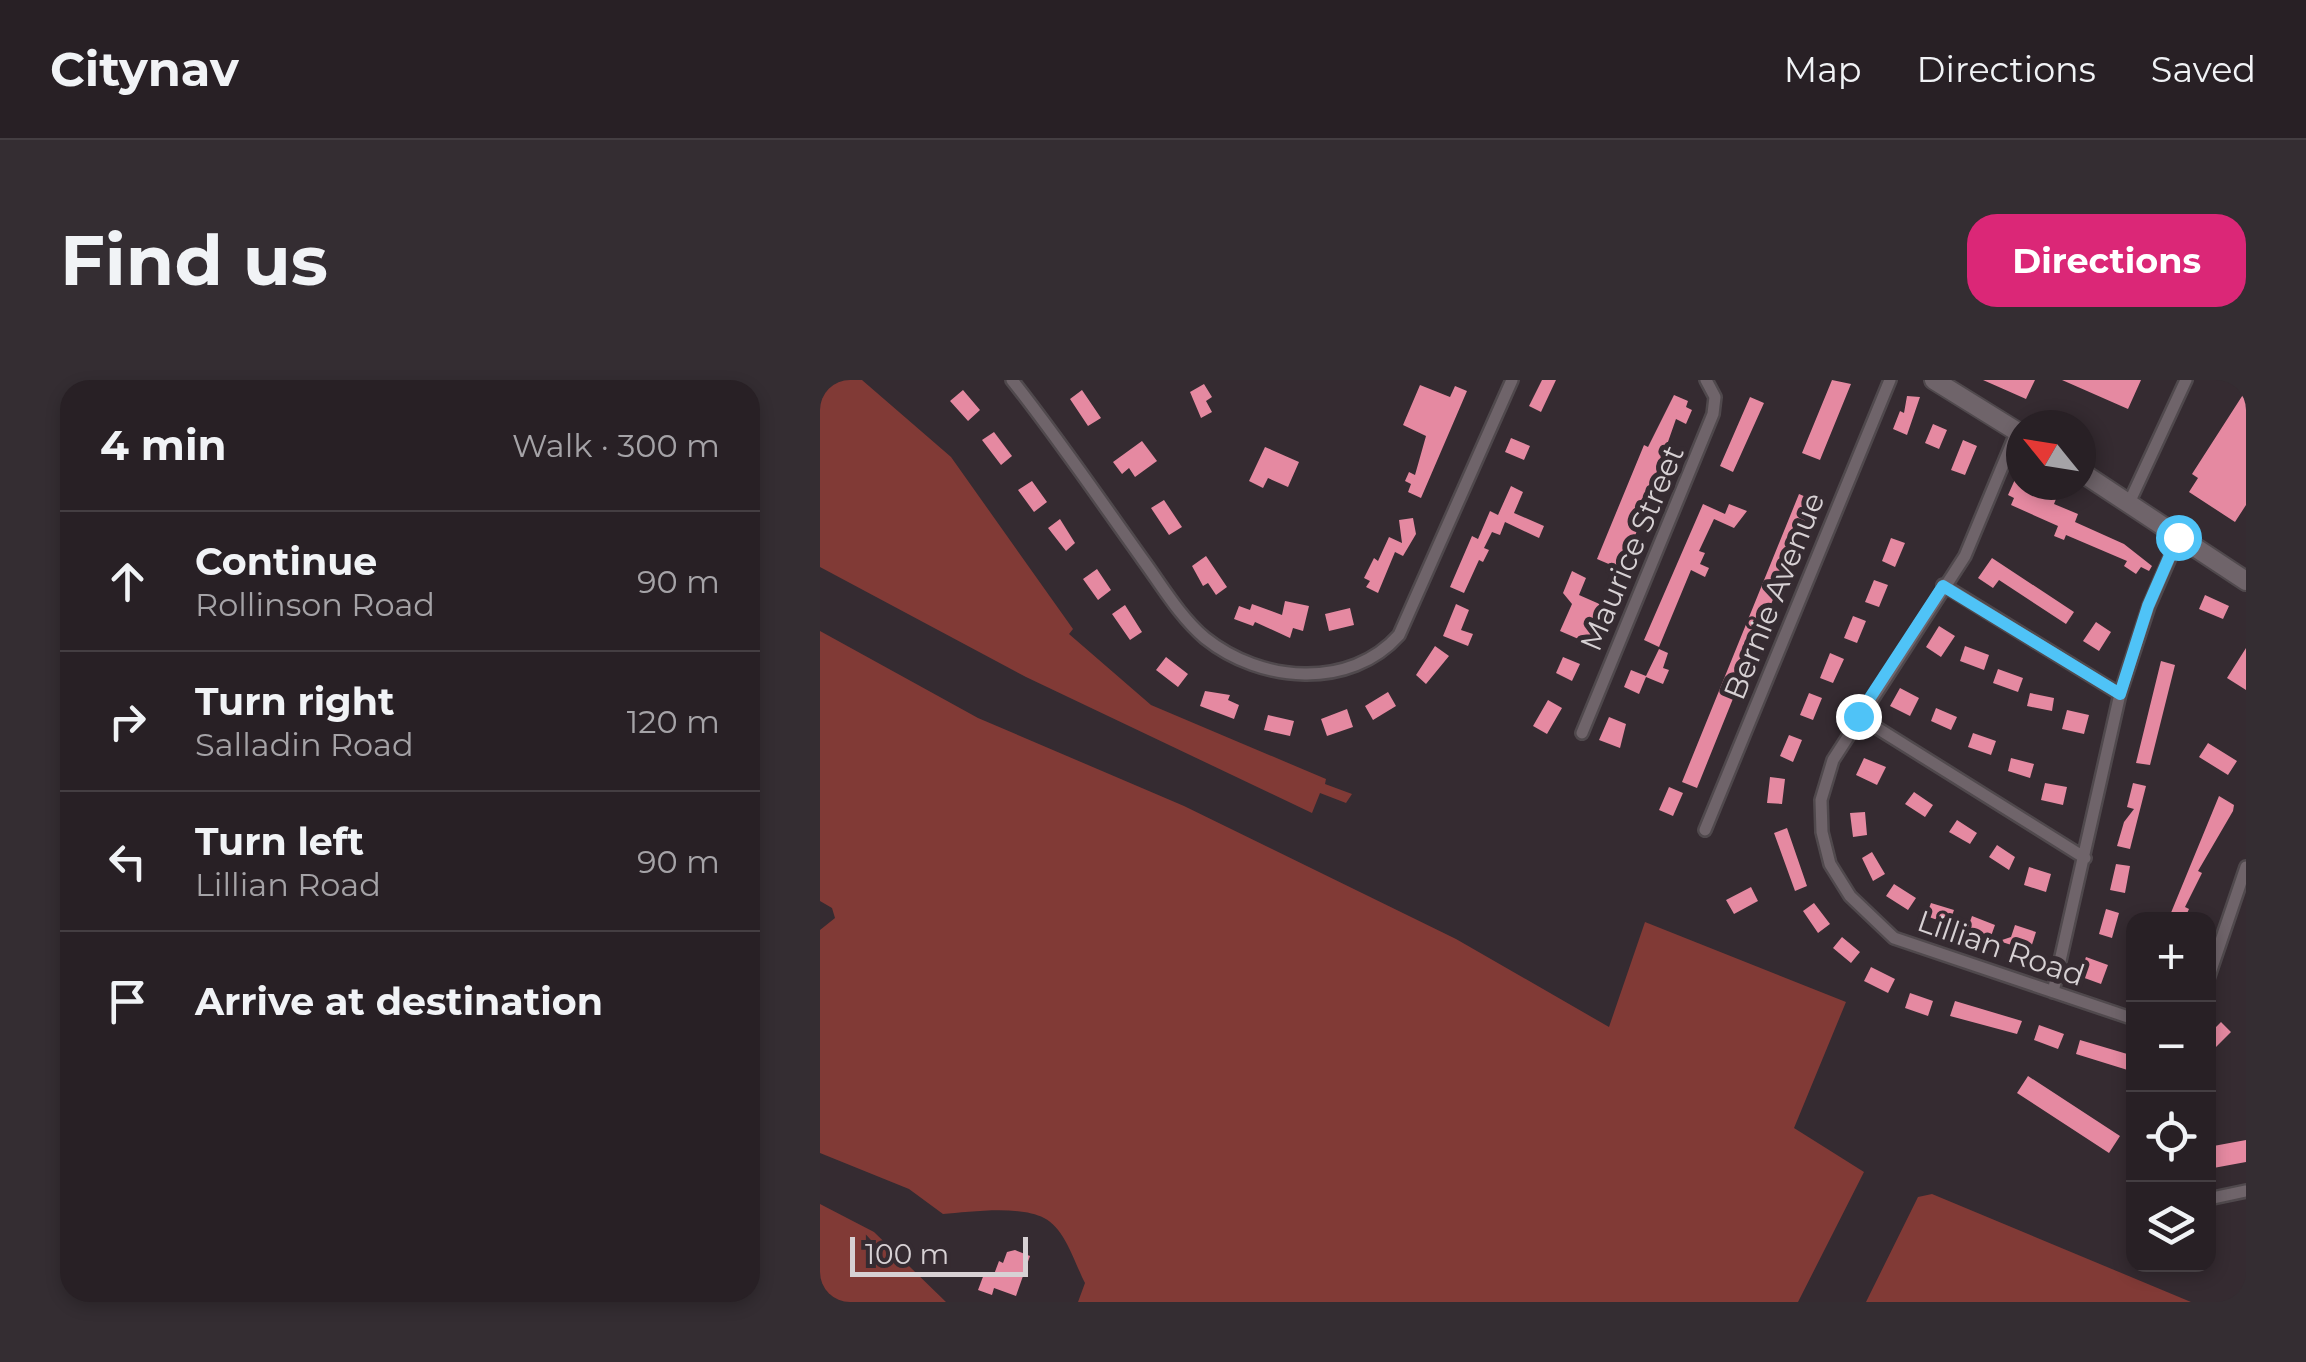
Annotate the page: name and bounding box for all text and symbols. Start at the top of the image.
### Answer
text: Citynav [50,40,239,98]
text: Map [1784,48,1862,91]
text: Directions [1917,48,2096,91]
text: Saved [2151,48,2256,91]
button: Directions [1967,214,2246,307]
text: Find us [60,217,328,303]
north arrow [2006,410,2096,500]
text: 4 min [100,419,227,471]
text: Walk · 300 m [512,426,720,465]
street label: Maurice Street [1572,440,1692,656]
street label: Bernie Avenue [1716,487,1832,705]
route start [2156,515,2202,561]
text: Continue [195,538,377,585]
icon: ahead [100,554,155,609]
text: 90 m [637,562,720,601]
text: Rollinson Road [195,585,435,624]
text: Turn right [195,678,394,725]
icon: right [100,694,155,749]
route end [1836,694,1882,740]
text: 120 m [627,702,720,741]
text: Salladin Road [195,725,414,764]
text: Turn left [195,818,364,865]
icon: left [100,834,155,889]
text: 90 m [637,842,720,881]
text: Lillian Road [195,865,381,904]
street label: Lillian Road [1913,902,2089,994]
map controls [2126,912,2216,1272]
button: + [2126,912,2216,1002]
icon: arrive [100,974,155,1029]
text: Arrive at destination [195,978,603,1025]
button: − [2126,1002,2216,1092]
button: locate [2126,1092,2216,1182]
button: layers [2126,1182,2216,1272]
scale bar [850,1232,1028,1276]
text: 100 m [865,1237,949,1271]

